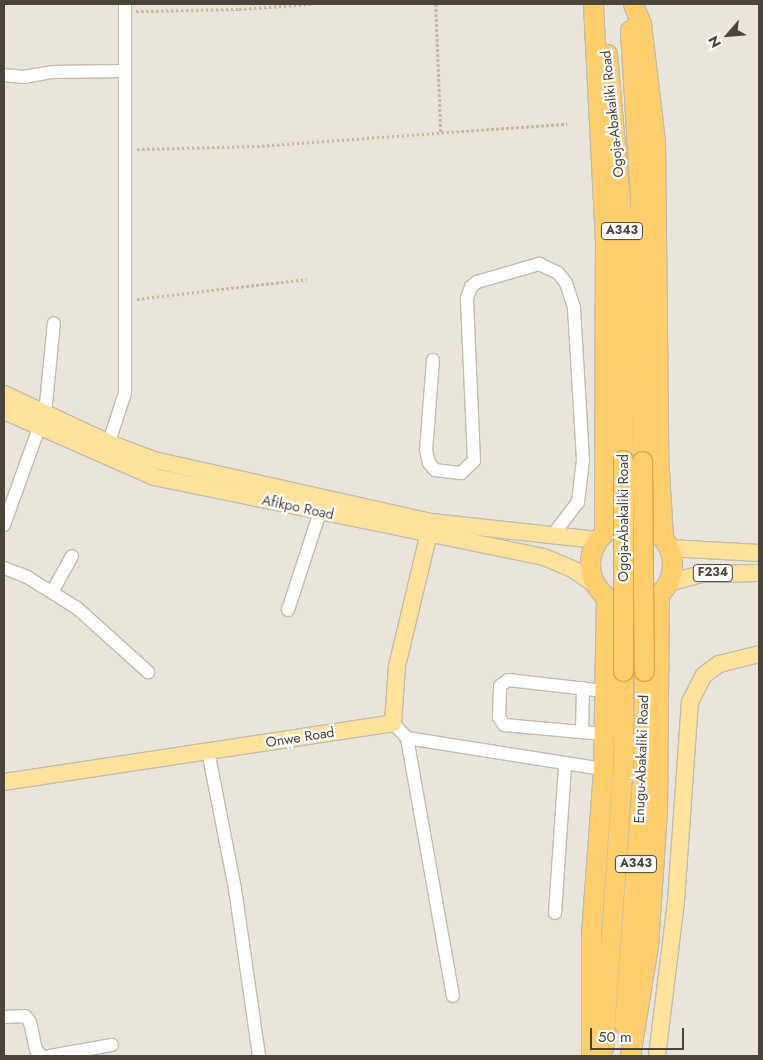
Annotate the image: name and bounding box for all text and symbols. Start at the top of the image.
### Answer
north arrow [703,10,753,60]
text: N [703,32,726,51]
street label: Ogoja-Abakaliki Road [597,50,627,178]
road number: A343 [601,222,643,240]
street label: Ogoja-Abakaliki Road [615,454,631,582]
street label: Afikpo Road [261,491,335,523]
road number: F234 [692,564,734,582]
street label: Enugu-Abakaliki Road [630,694,652,824]
street label: Onwe Road [264,723,336,751]
road number: A343 [615,854,657,874]
scale bar [593,1018,687,1050]
text: 50 m [598,1026,632,1048]

